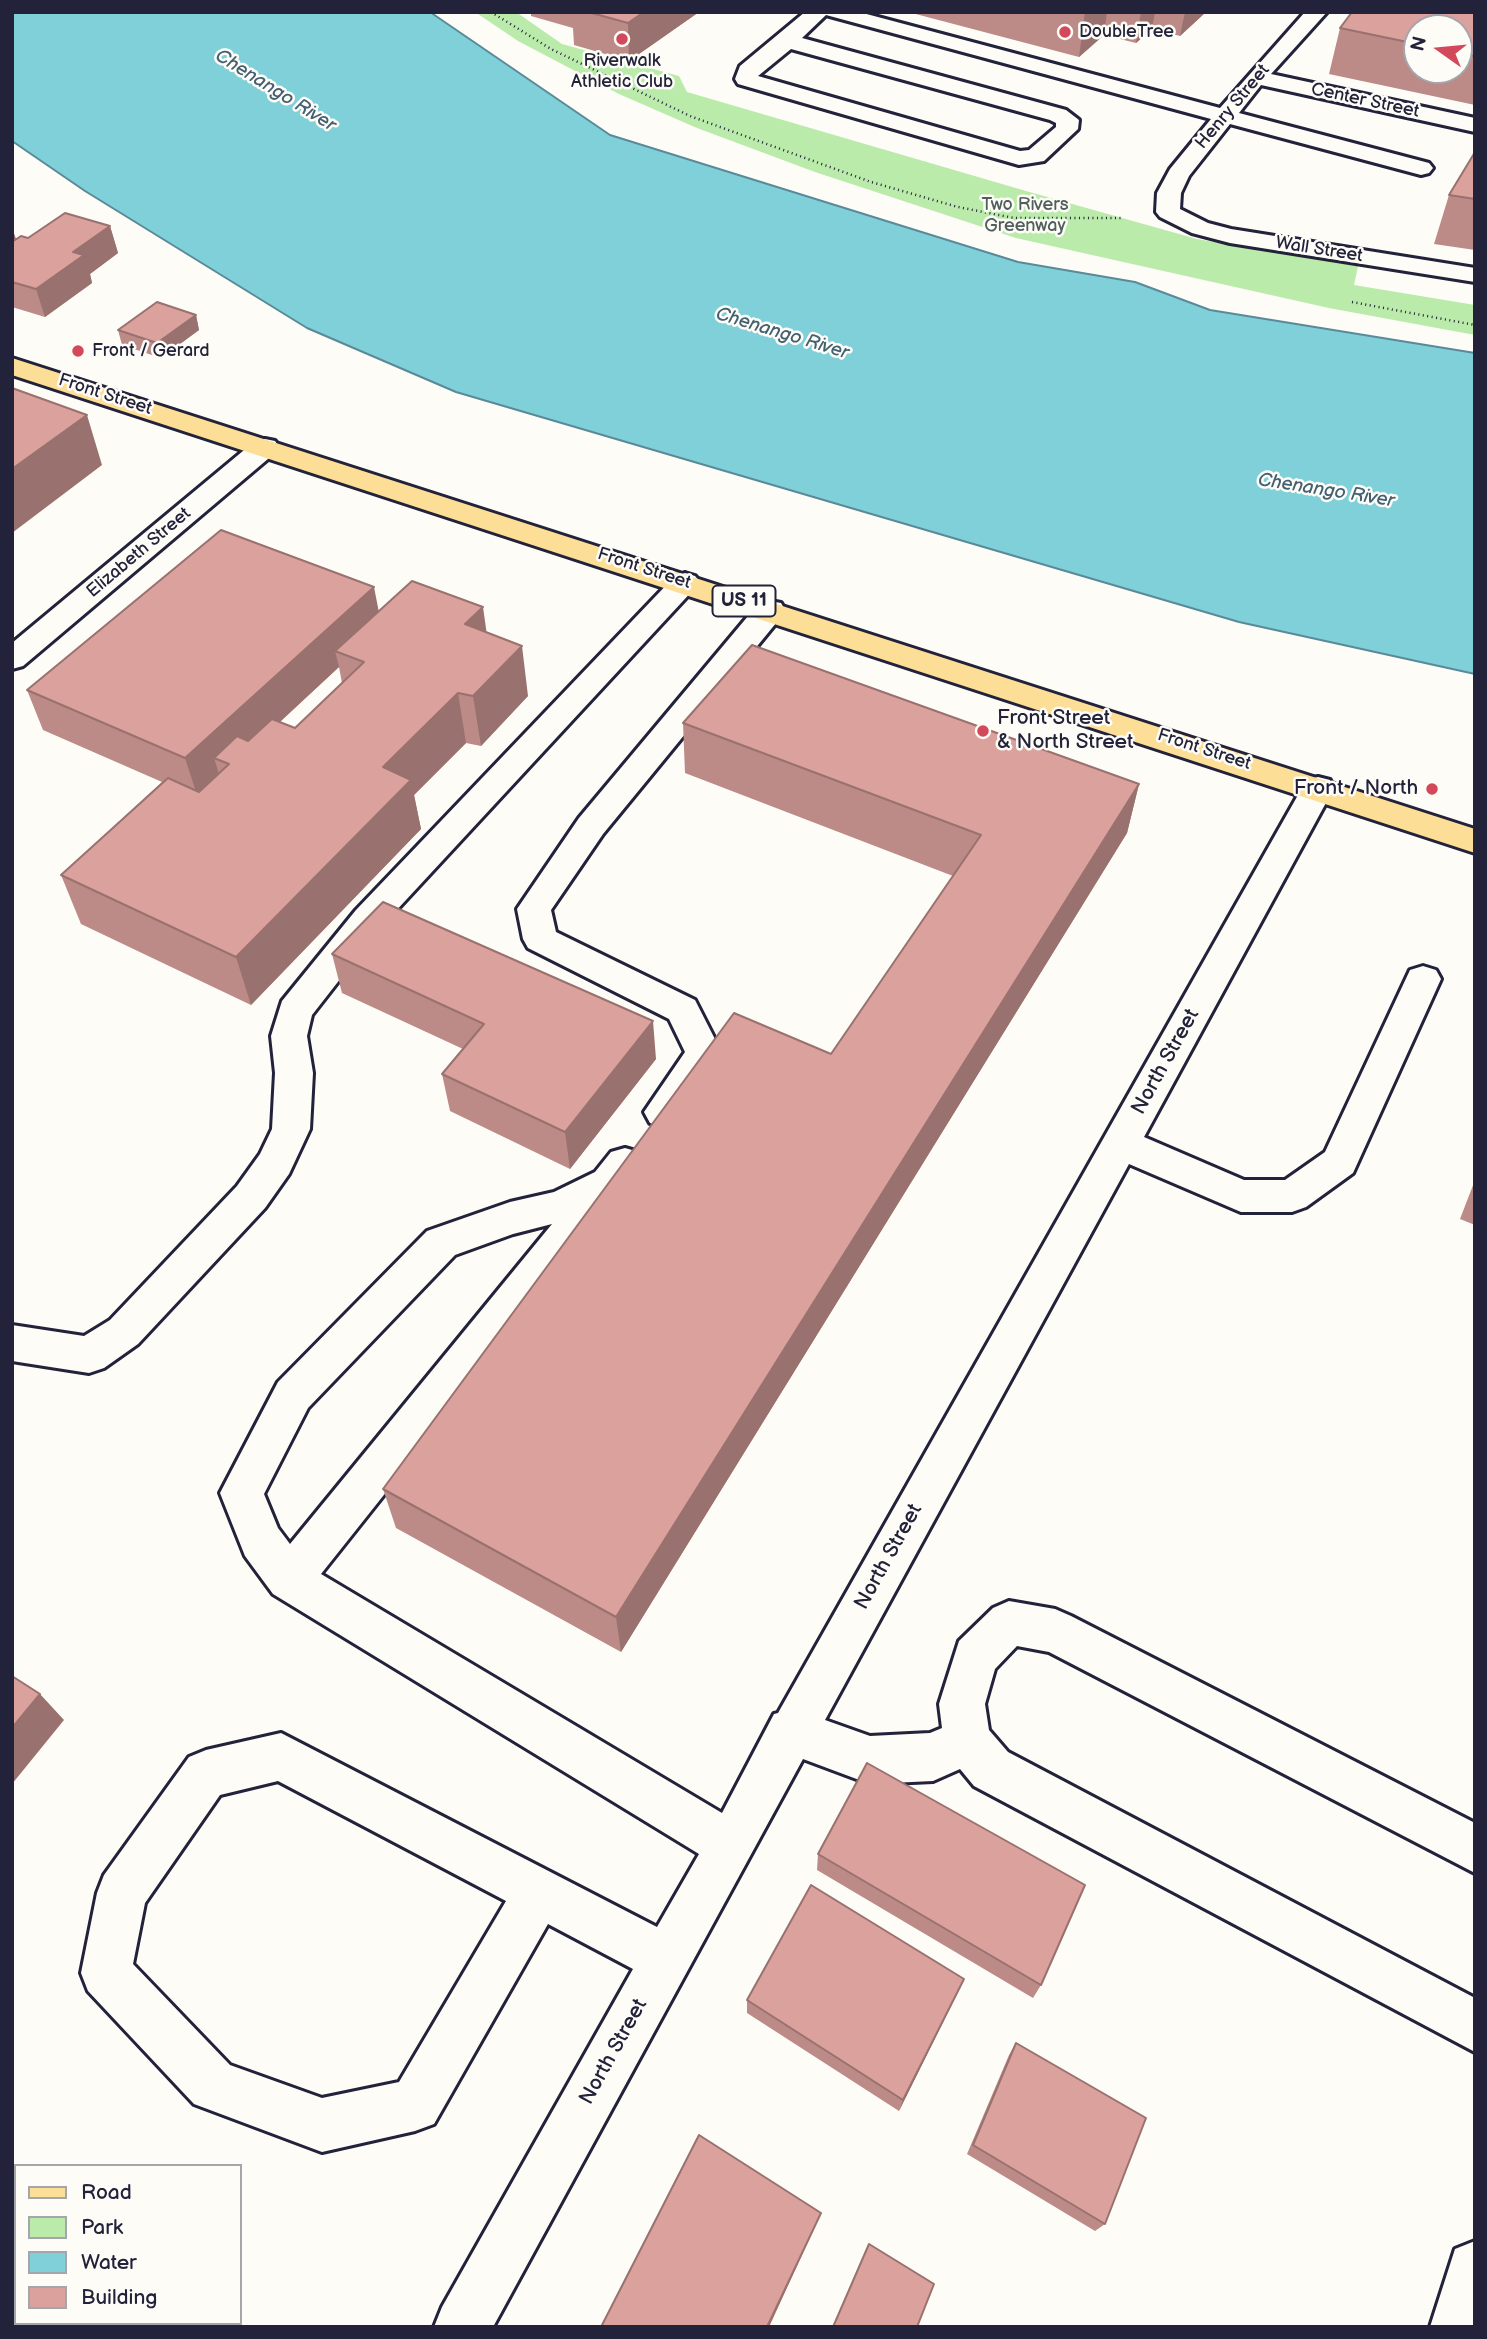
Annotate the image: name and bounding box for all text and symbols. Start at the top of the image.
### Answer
north arrow [1403,14,1473,84]
place label: DoubleTree [1079,21,1174,43]
marker: DoubleTree [1057,24,1073,40]
marker: Riverwalk Athletic Club [614,31,630,47]
text: N [1406,34,1432,54]
water label: Chenango River [210,45,340,137]
place label: Riverwalk Athletic Club [571,50,673,92]
street label: Henry Street [1191,60,1275,154]
street label: Center Street [1309,79,1421,123]
park label: Two Rivers Greenway [981,194,1069,236]
street label: Wall Street [1274,232,1364,268]
water label: Chenango River [713,303,851,365]
place label: Front / Gerard [92,340,210,362]
marker: Front / Gerard [70,343,86,359]
street label: Front Street [56,370,154,420]
water label: Chenango River [1256,469,1396,513]
street label: Elizabeth Street [83,503,195,603]
street label: Front Street [595,544,693,594]
road number: US 11 [712,586,776,616]
place label: Front Street & North Street [997,706,1134,756]
marker: Front Street & North Street [975,723,991,739]
street label: Front Street [1155,725,1253,775]
place label: Front / North [1294,776,1418,802]
marker: Front / North [1424,781,1440,797]
street label: North Street [1127,1005,1205,1119]
street label: North Street [850,1500,928,1614]
street label: North Street [575,1995,653,2109]
legend [14,2164,242,2325]
text: Road [81,2180,132,2205]
text: Park [81,2215,123,2240]
text: Water [81,2250,137,2275]
text: Building [81,2285,157,2310]

